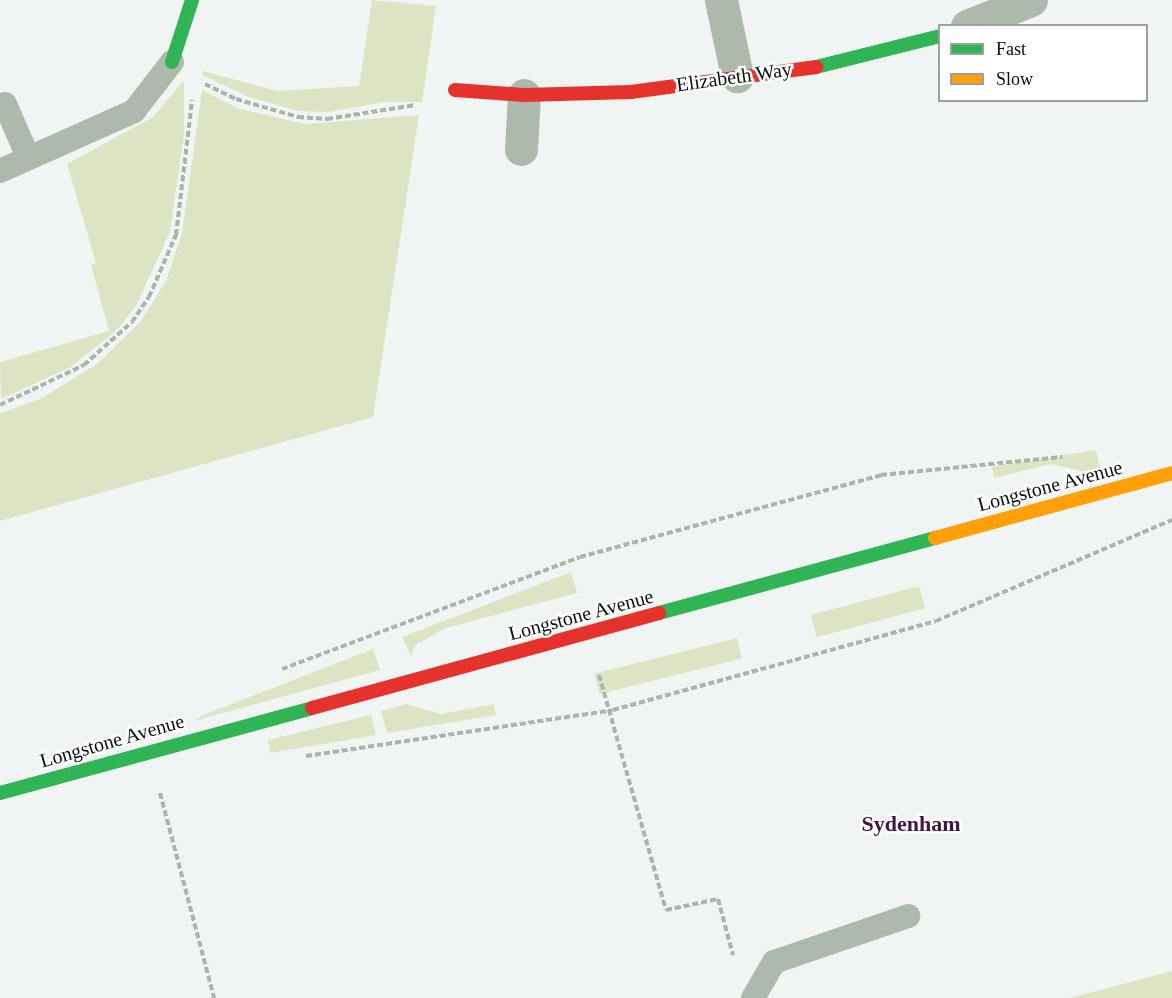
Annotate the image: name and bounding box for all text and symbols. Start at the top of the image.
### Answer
legend [938,24,1148,102]
text: Fast [996,39,1026,59]
street label: Elizabeth Way [675,57,793,97]
text: Slow [996,69,1033,89]
street label: Longstone Avenue [974,455,1126,517]
street label: Longstone Avenue [505,584,657,646]
street label: Longstone Avenue [37,709,187,773]
district label: Sydenham [861,811,961,837]

